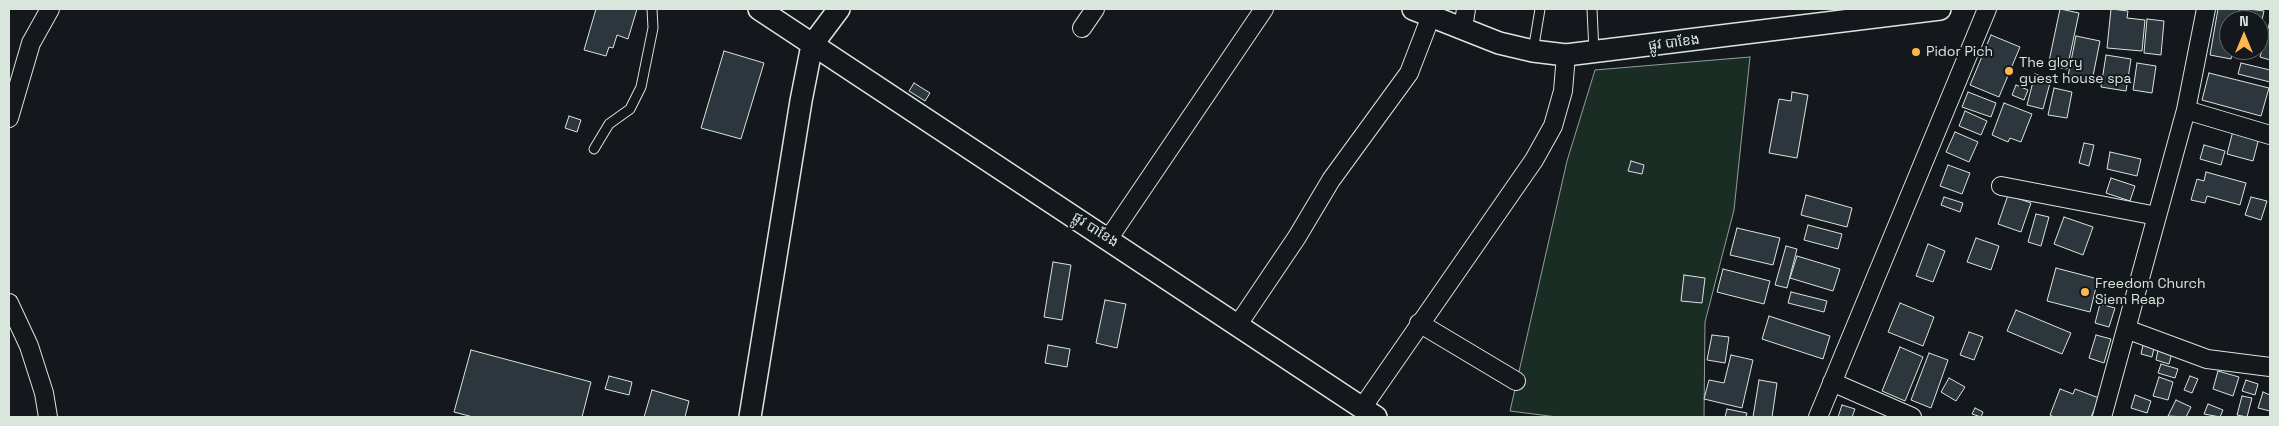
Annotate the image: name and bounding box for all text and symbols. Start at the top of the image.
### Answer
north arrow [2219,10,2269,60]
text: N [2239,12,2249,30]
street label: ផ្លូវ បាខែង [1647,32,1701,54]
place label: Pidor Pich [1926,44,1993,60]
marker: Pidor Pich [1910,46,1922,58]
place label: The glory guest house spa [2019,55,2132,88]
marker: The glory guest house spa [2003,65,2015,77]
street label: ផ្លូវ បាខែង [1069,209,1121,251]
place label: Freedom Church Siem Reap [2095,276,2205,308]
marker: Freedom Church Siem Reap [2079,286,2091,298]

